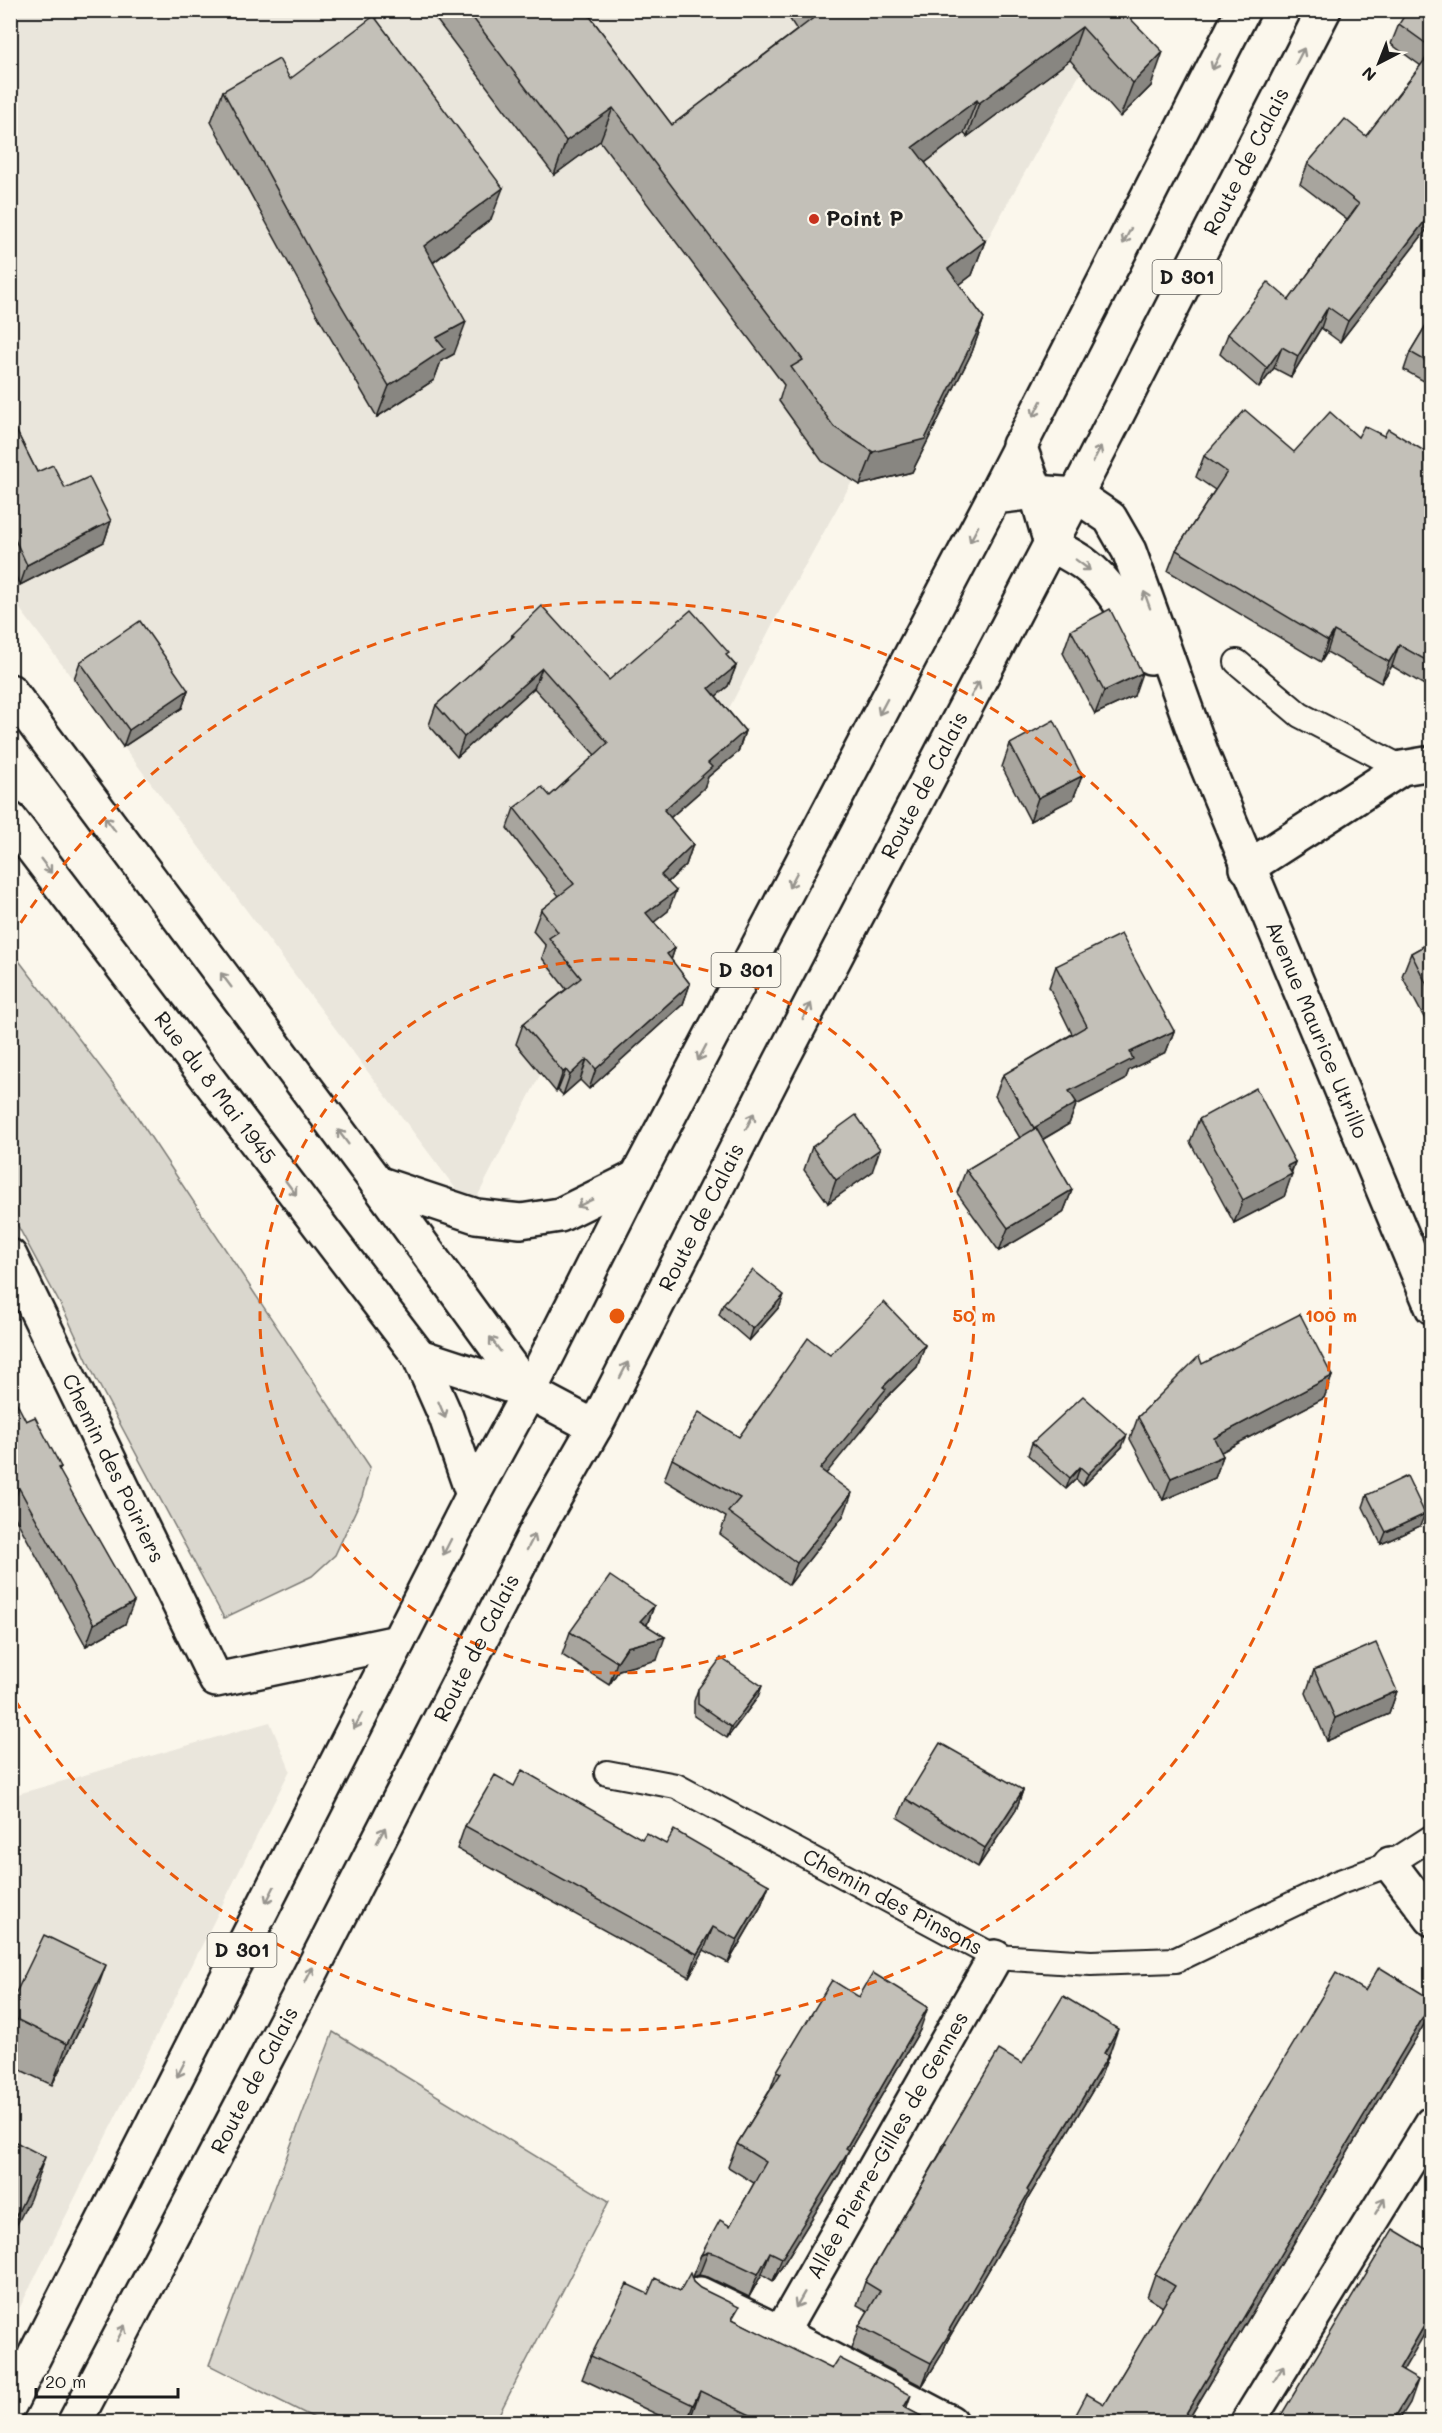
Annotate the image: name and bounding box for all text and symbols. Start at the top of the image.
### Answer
north arrow [1349,33,1409,93]
one-way arrow [1295,48,1306,66]
one-way arrow [1210,53,1221,71]
text: N [1357,63,1380,86]
street label: Route de Calais [1196,82,1294,239]
place label: Point P [826,204,903,231]
marker: Point P [807,212,821,226]
one-way arrow [1120,226,1132,244]
road number: D 301 [1152,260,1222,294]
one-way arrow [1031,400,1043,418]
one-way arrow [1092,446,1103,464]
one-way arrow [968,525,979,543]
one-way arrow [1075,558,1091,571]
one-way arrow [1140,591,1151,610]
one-way arrow [969,681,981,698]
one-way arrow [877,698,889,715]
street label: Route de Calais [874,706,973,863]
one-way arrow [103,816,116,832]
one-way arrow [39,858,52,874]
one-way arrow [786,870,798,888]
street label: Avenue Maurice Utrillo [1261,916,1375,1142]
road number: D 301 [712,953,780,987]
one-way arrow [220,973,232,989]
one-way arrow [801,1003,813,1020]
street label: Rue du 8 Mai 1945 [149,1005,283,1169]
one-way arrow [696,1043,707,1061]
one-way arrow [745,1113,757,1131]
one-way arrow [336,1129,349,1145]
street label: Route de Calais [651,1138,749,1295]
one-way arrow [285,1180,297,1196]
one-way arrow [576,1197,594,1209]
text: 50 m [953,1303,995,1327]
text: 100 m [1305,1303,1357,1327]
centre of rings [607,1306,627,1326]
one-way arrow [489,1337,501,1353]
one-way arrow [618,1362,630,1379]
street label: Chemin des Poiriers [57,1369,172,1567]
one-way arrow [437,1400,449,1418]
one-way arrow [526,1533,538,1551]
one-way arrow [440,1538,452,1556]
street label: Route de Calais [426,1569,524,1726]
one-way arrow [352,1712,364,1729]
one-way arrow [376,1826,387,1844]
street label: Chemin des Pinsons [799,1842,988,1960]
one-way arrow [263,1885,275,1903]
road number: D 301 [208,1933,276,1967]
one-way arrow [304,1966,316,1984]
street label: Route de Calais [204,2001,303,2158]
street label: Allée Pierre-Gilles de Gennes [800,2006,973,2283]
one-way arrow [175,2059,187,2077]
one-way arrow [1375,2198,1387,2215]
one-way arrow [794,2290,805,2308]
one-way arrow [116,2325,127,2343]
scale bar [36,2361,178,2399]
one-way arrow [1273,2365,1285,2382]
text: 20 m [45,2369,86,2393]

